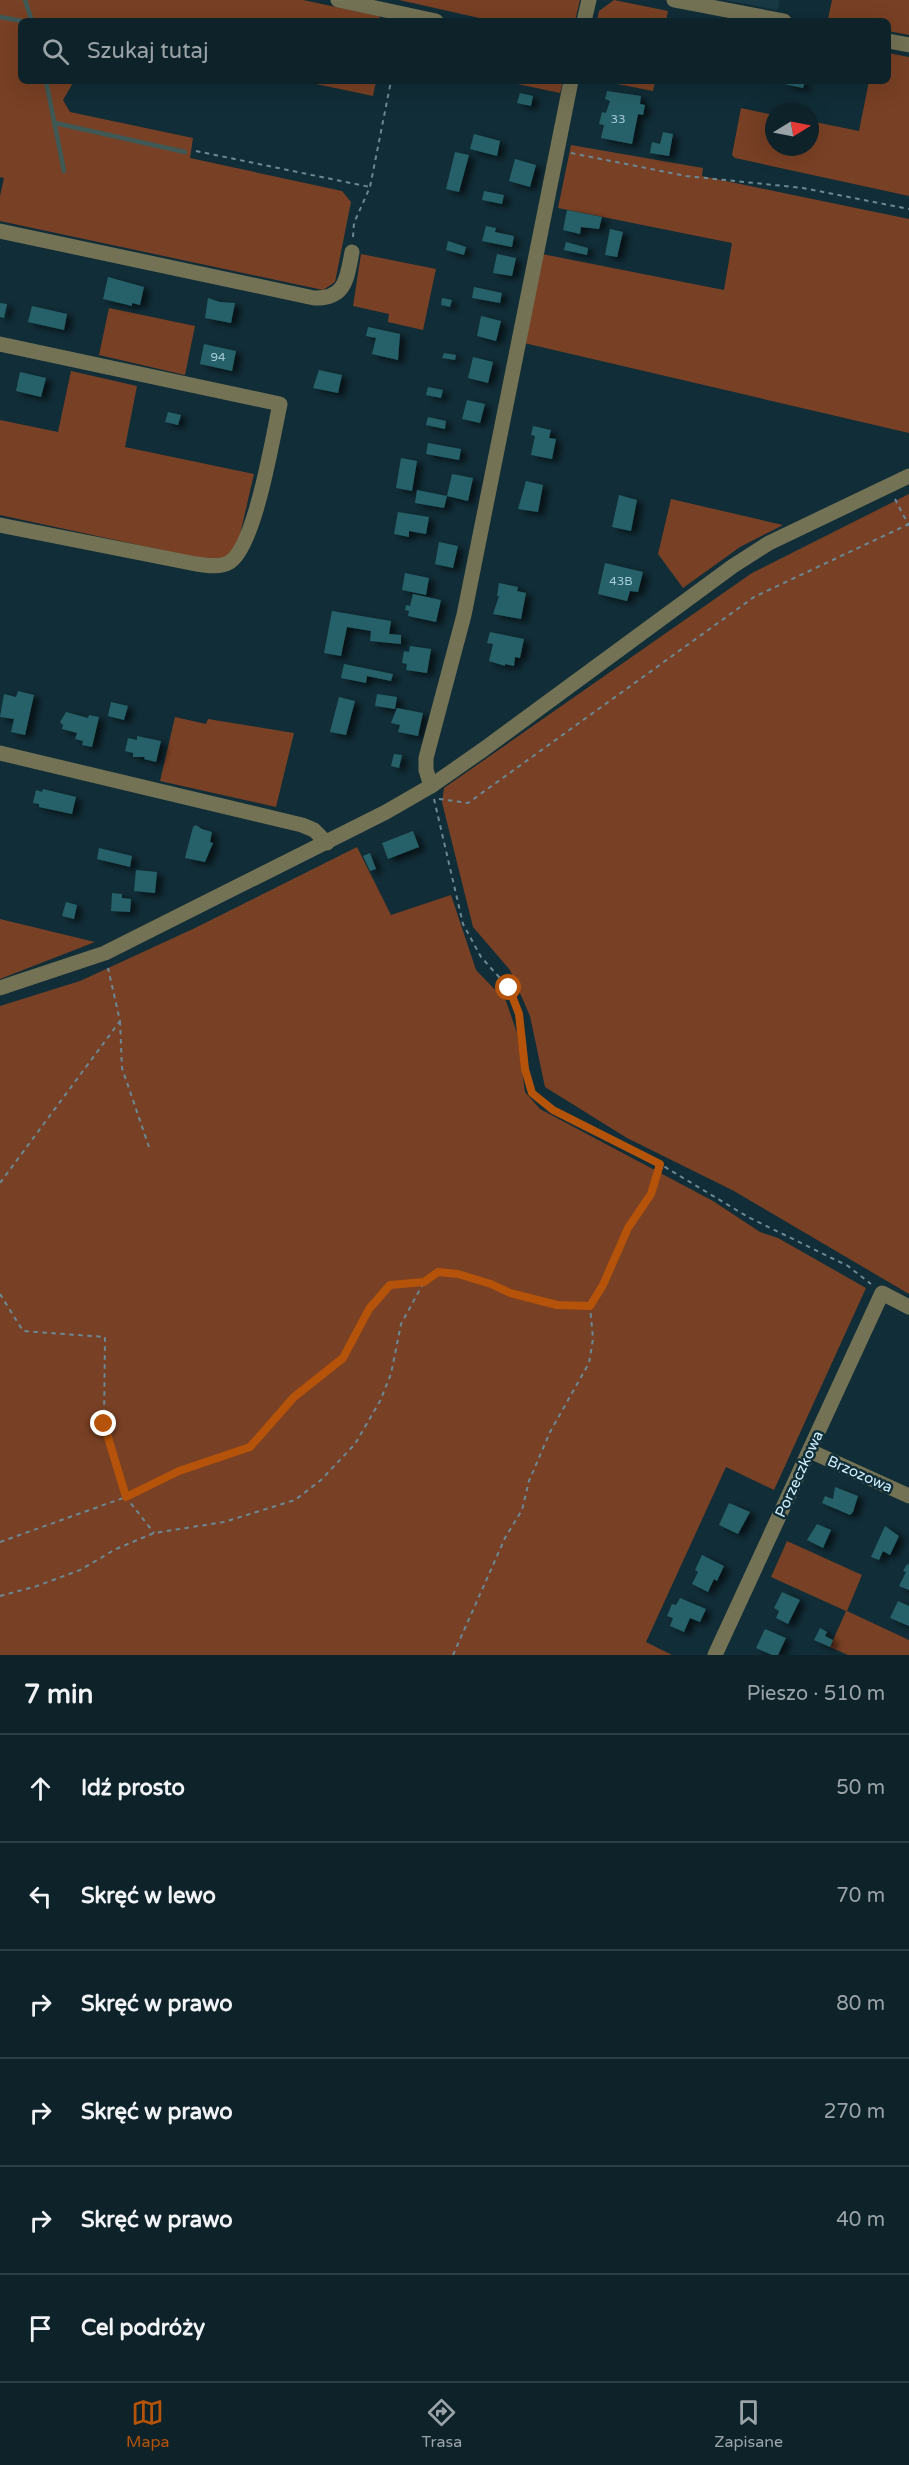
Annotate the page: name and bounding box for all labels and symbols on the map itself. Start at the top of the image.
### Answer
north arrow [765,102,819,156]
house number: 33 [610,112,626,126]
house number: 94 [210,350,226,364]
house number: 43B [609,574,633,588]
route start [495,974,521,1000]
route end [90,1410,116,1436]
street label: Porzeczkowa [771,1428,827,1520]
street label: Brzozowa [825,1452,895,1496]

